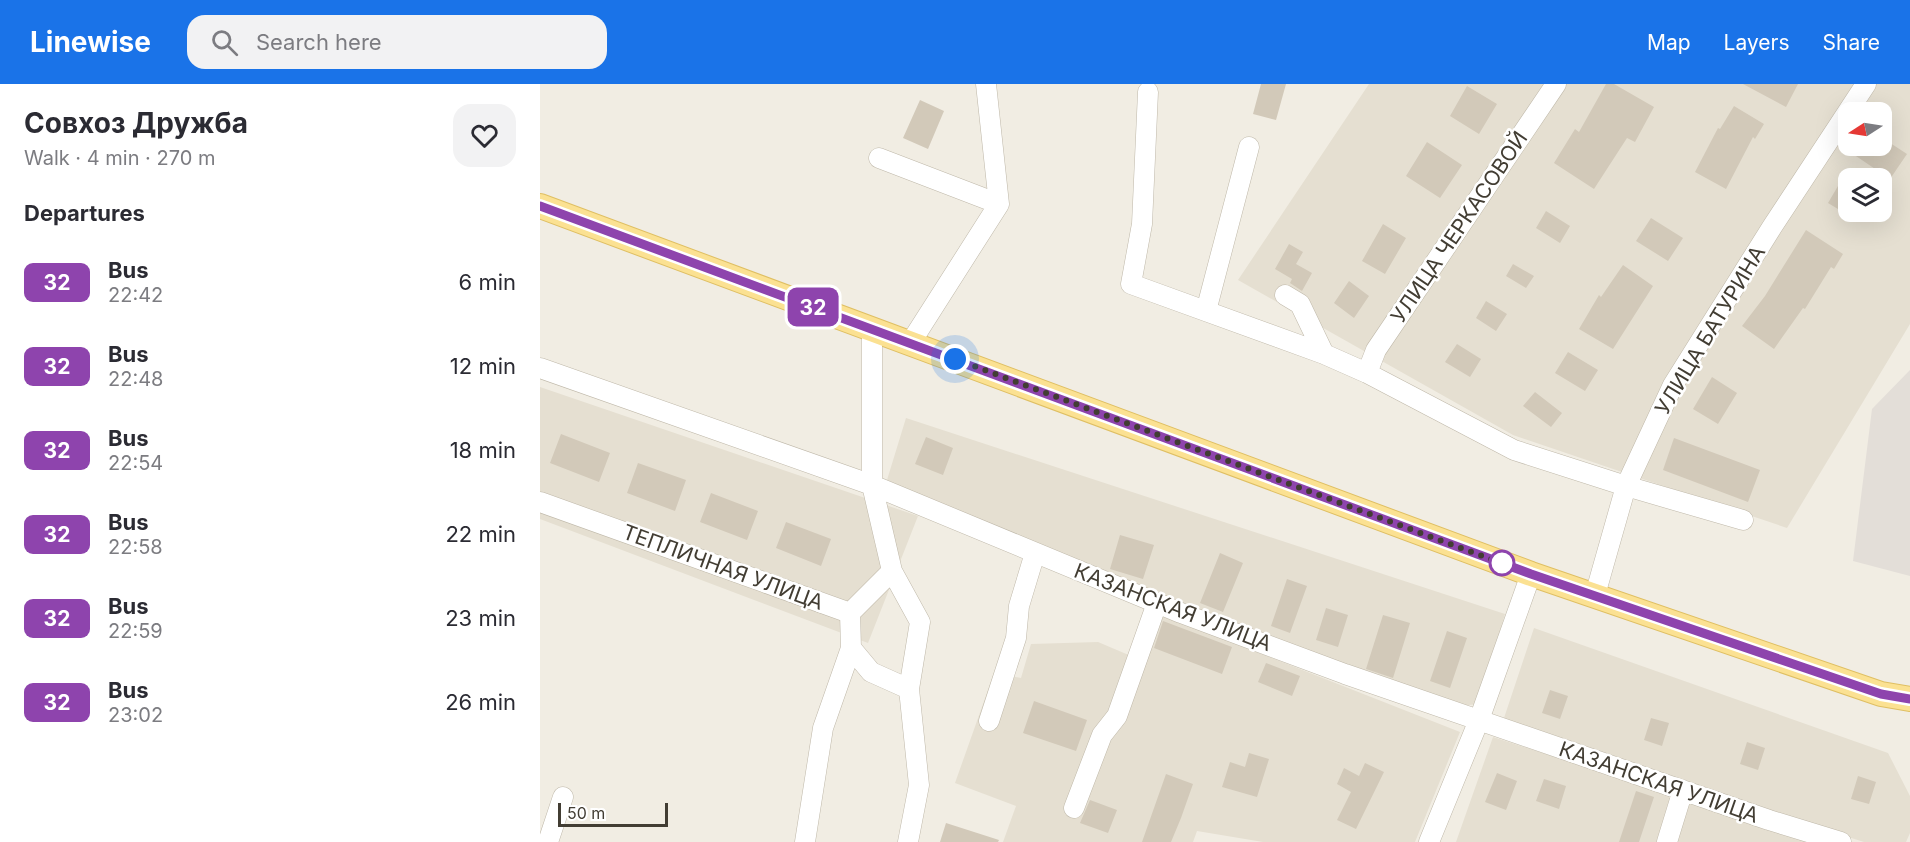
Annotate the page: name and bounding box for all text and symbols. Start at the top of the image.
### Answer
search box [187,15,607,69]
text: Linewise [30,25,151,59]
icon: search [208,26,241,59]
text: Search here [256,29,382,55]
text: Map [1647,30,1691,55]
text: Layers [1724,30,1790,55]
text: Share [1823,30,1880,55]
north arrow [1838,102,1892,156]
map controls [1838,102,1892,222]
button: heart [453,104,516,167]
text: Совхоз Дружба [24,106,248,140]
street label: УЛИЦА ЧЕРКАСОВОЙ [1385,126,1533,328]
text: Walk · 4 min · 270 m [24,146,215,170]
button: layers [1838,168,1892,222]
text: Departures [24,200,145,226]
street label: УЛИЦА БАТУРИНА [1650,241,1770,419]
text: Bus [108,257,149,283]
text: 6 min [459,269,516,295]
text: 32 [44,270,70,295]
text: 22:42 [108,283,163,307]
line badge: 32 [786,288,840,326]
text: 32 [800,295,826,320]
text: Bus [108,341,149,367]
your location [940,344,970,374]
text: 12 min [450,353,516,379]
text: 32 [44,354,70,379]
text: 22:48 [108,367,163,391]
text: Bus [108,425,149,451]
text: 18 min [450,437,516,463]
text: 32 [44,438,70,463]
text: 22:54 [108,451,163,475]
text: Bus [108,509,149,535]
street label: ТЕПЛИЧНАЯ УЛИЦА [619,519,827,615]
text: 22 min [445,521,516,547]
text: 32 [44,522,70,547]
text: 22:58 [108,535,163,559]
unlabelled marker [1489,550,1515,576]
street label: КАЗАНСКАЯ УЛИЦА [1071,558,1275,656]
text: Bus [108,593,149,619]
text: 23 min [445,605,516,631]
text: 32 [44,606,70,631]
text: 22:59 [108,619,163,643]
text: Bus [108,677,149,703]
text: 26 min [445,689,516,715]
text: 32 [44,690,70,715]
text: 23:02 [108,703,163,727]
street label: КАЗАНСКАЯ УЛИЦА [1556,736,1762,828]
scale bar [558,800,668,828]
text: 50 m [567,803,605,823]

